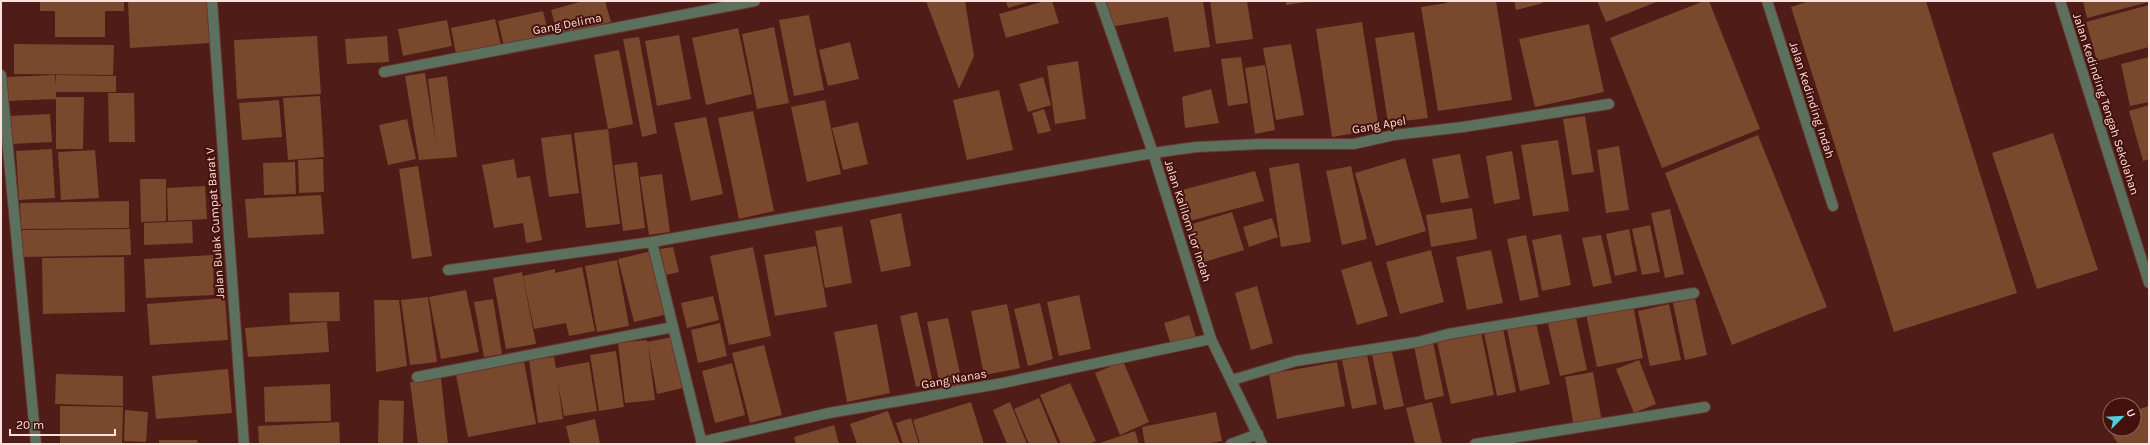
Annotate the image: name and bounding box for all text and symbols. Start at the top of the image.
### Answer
street label: Gang Delima [531,10,603,38]
street label: Jalan Kedinding Tengah Sekolahan [2070,11,2142,197]
street label: Jalan Kedinding Indah [1786,40,1838,160]
street label: Gang Apel [1351,113,1407,137]
street label: Jalan Bulak Cumpat Barat V [203,147,227,299]
street label: Jalan Kalilom Lor Indah [1162,158,1214,284]
street label: Gang Nanas [920,366,988,392]
north arrow [2102,397,2142,437]
text: U [2123,407,2138,419]
scale bar [10,411,115,437]
text: 20 m [16,418,44,432]

